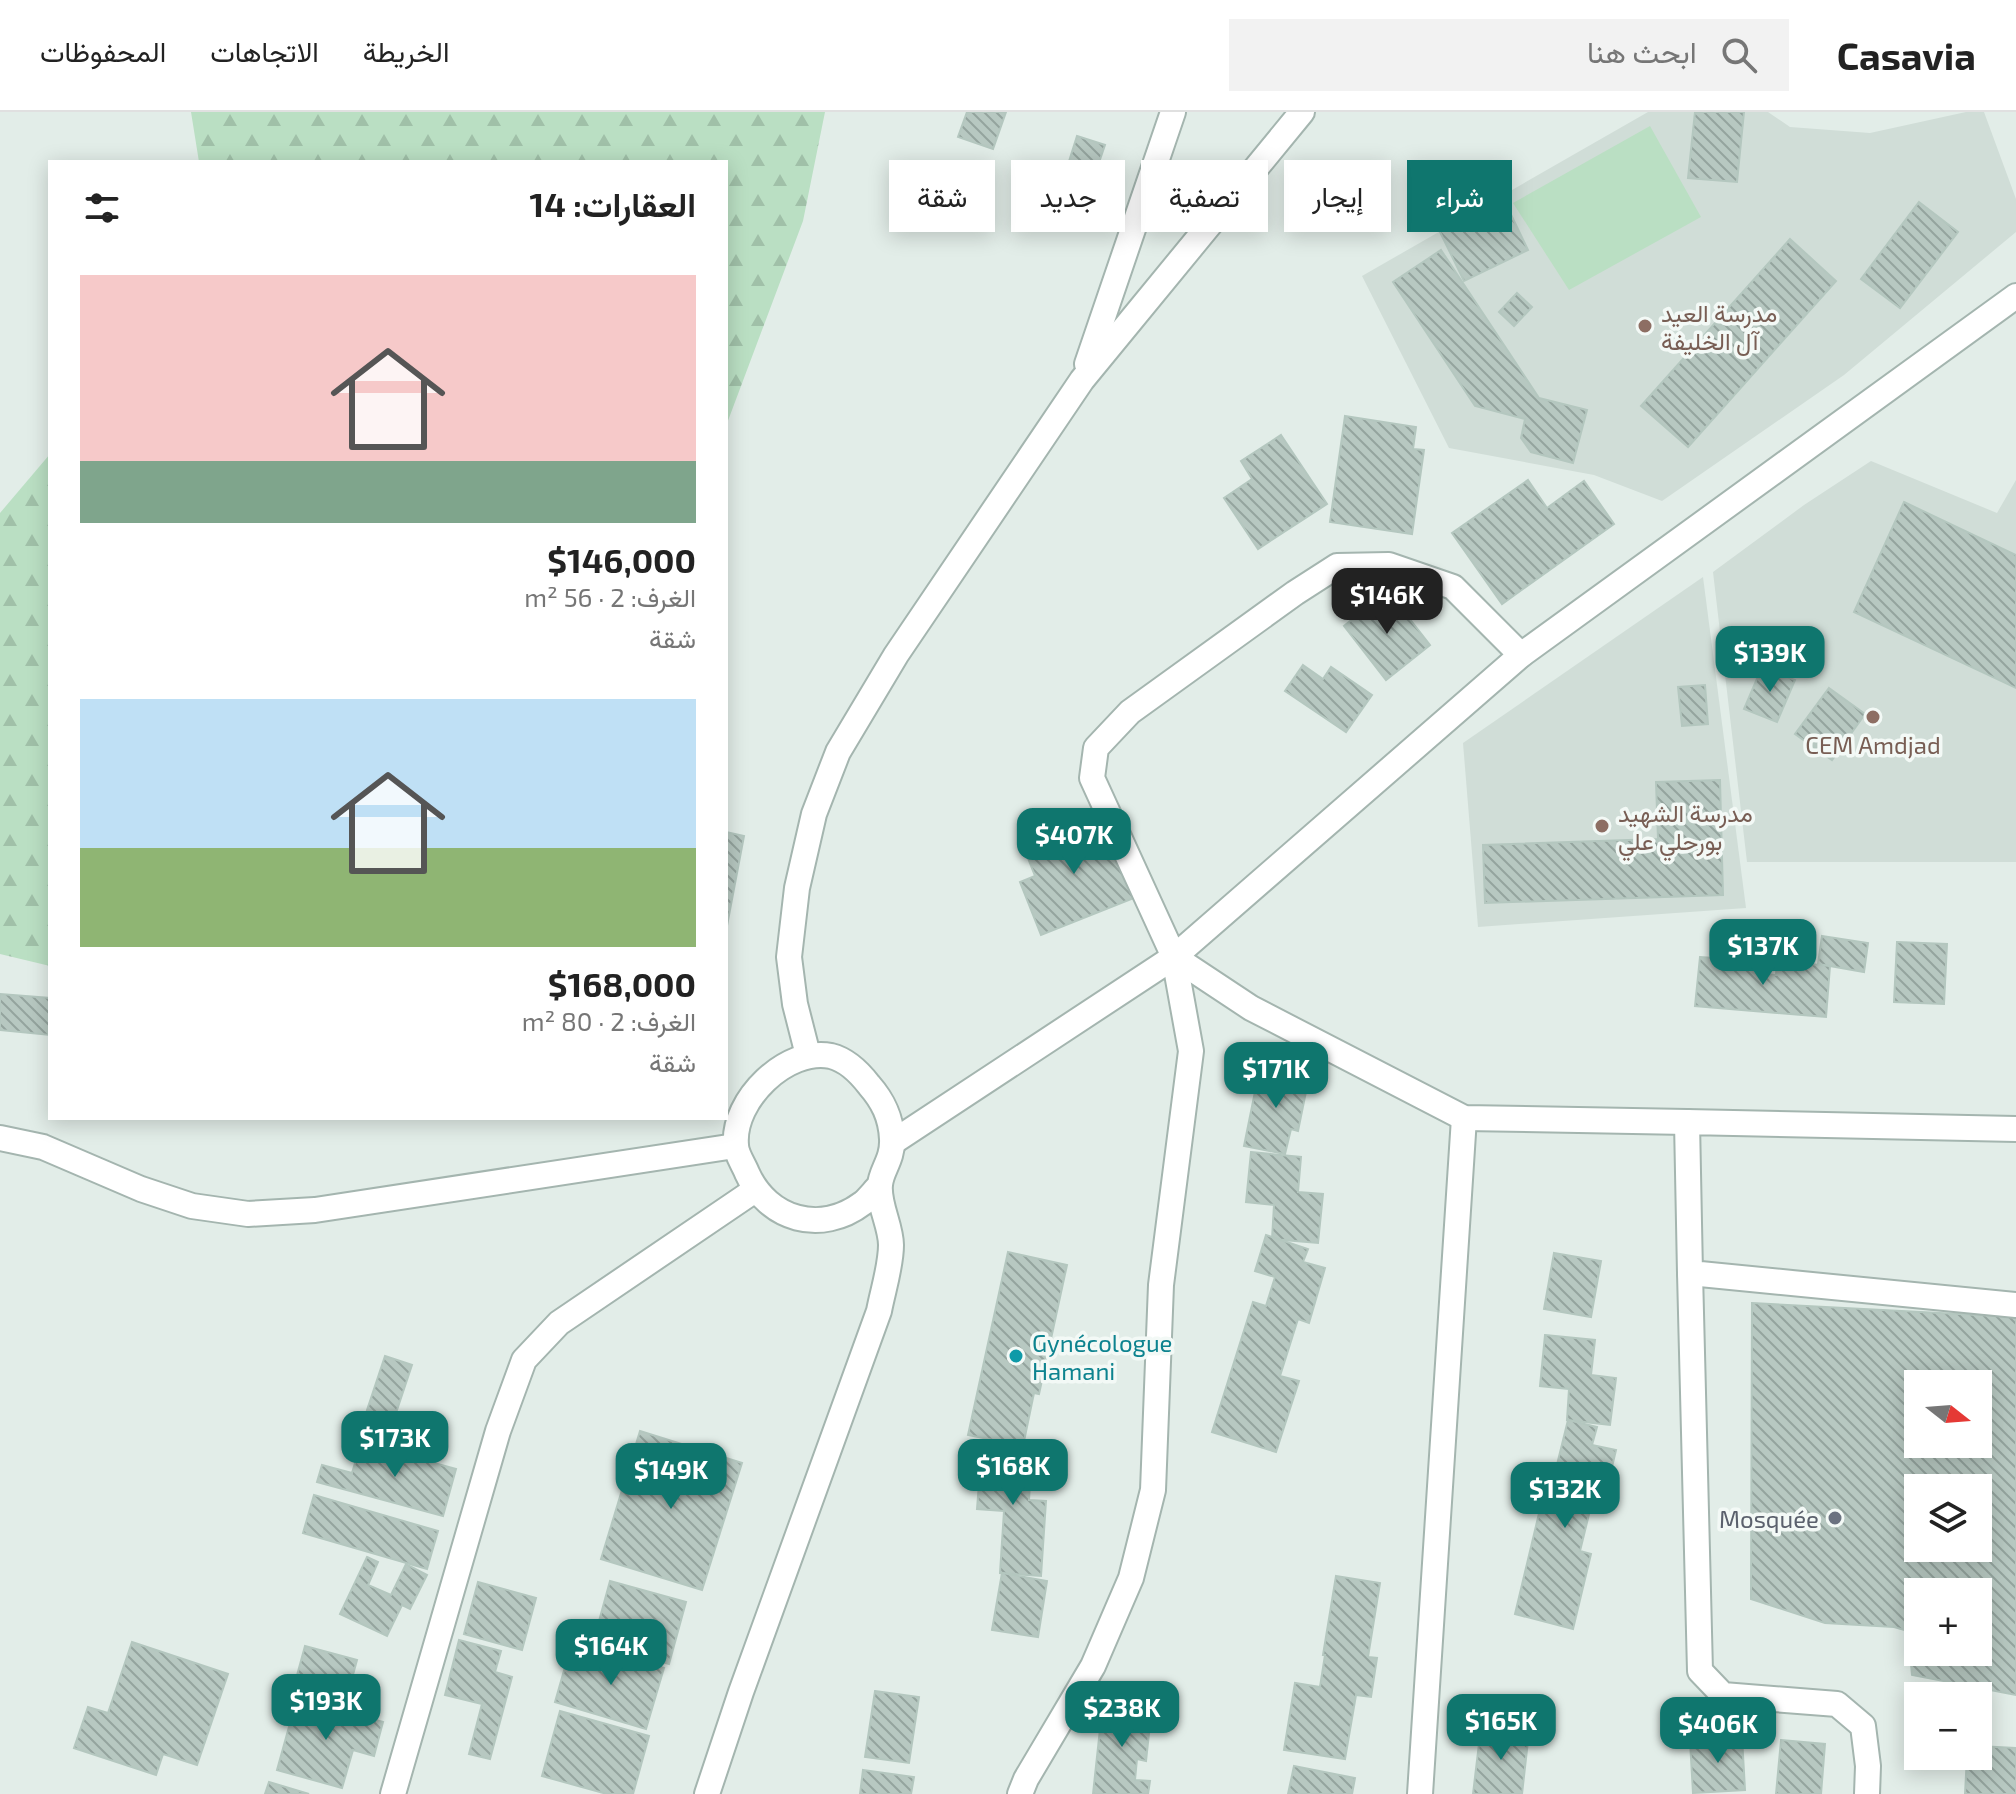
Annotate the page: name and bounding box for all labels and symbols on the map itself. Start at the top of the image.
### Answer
place label: مدرسة العيد آل الخليفة [1661,298,1777,356]
marker: مدرسة العيد آل الخليفة [1636,317,1654,335]
pin: $146K [1331,568,1443,636]
pin: $139K [1714,626,1826,694]
marker: CEM Amdjad [1864,708,1882,726]
place label: CEM Amdjad [1805,730,1941,759]
place label: مدرسة الشهيد بورحلي علي [1618,798,1753,861]
pin: $407K [1018,808,1130,876]
marker: مدرسة الشهيد بورحلي علي [1593,817,1611,835]
pin: $137K [1707,919,1819,987]
pin: $171K [1220,1042,1332,1110]
place label: Gynécologue Hamani [1032,1328,1173,1385]
marker: Gynécologue Hamani [1007,1347,1025,1365]
north arrow [1904,1370,1992,1458]
pin: $173K [339,1411,451,1479]
pin: $168K [957,1439,1069,1507]
pin: $149K [615,1443,727,1511]
pin: $132K [1509,1462,1621,1530]
place label: Mosquée [1719,1504,1819,1533]
marker: Mosquée [1826,1509,1844,1527]
pin: $164K [555,1619,667,1687]
pin: $193K [270,1674,382,1742]
pin: $238K [1066,1681,1178,1749]
pin: $165K [1445,1694,1557,1762]
pin: $406K [1662,1697,1774,1765]

